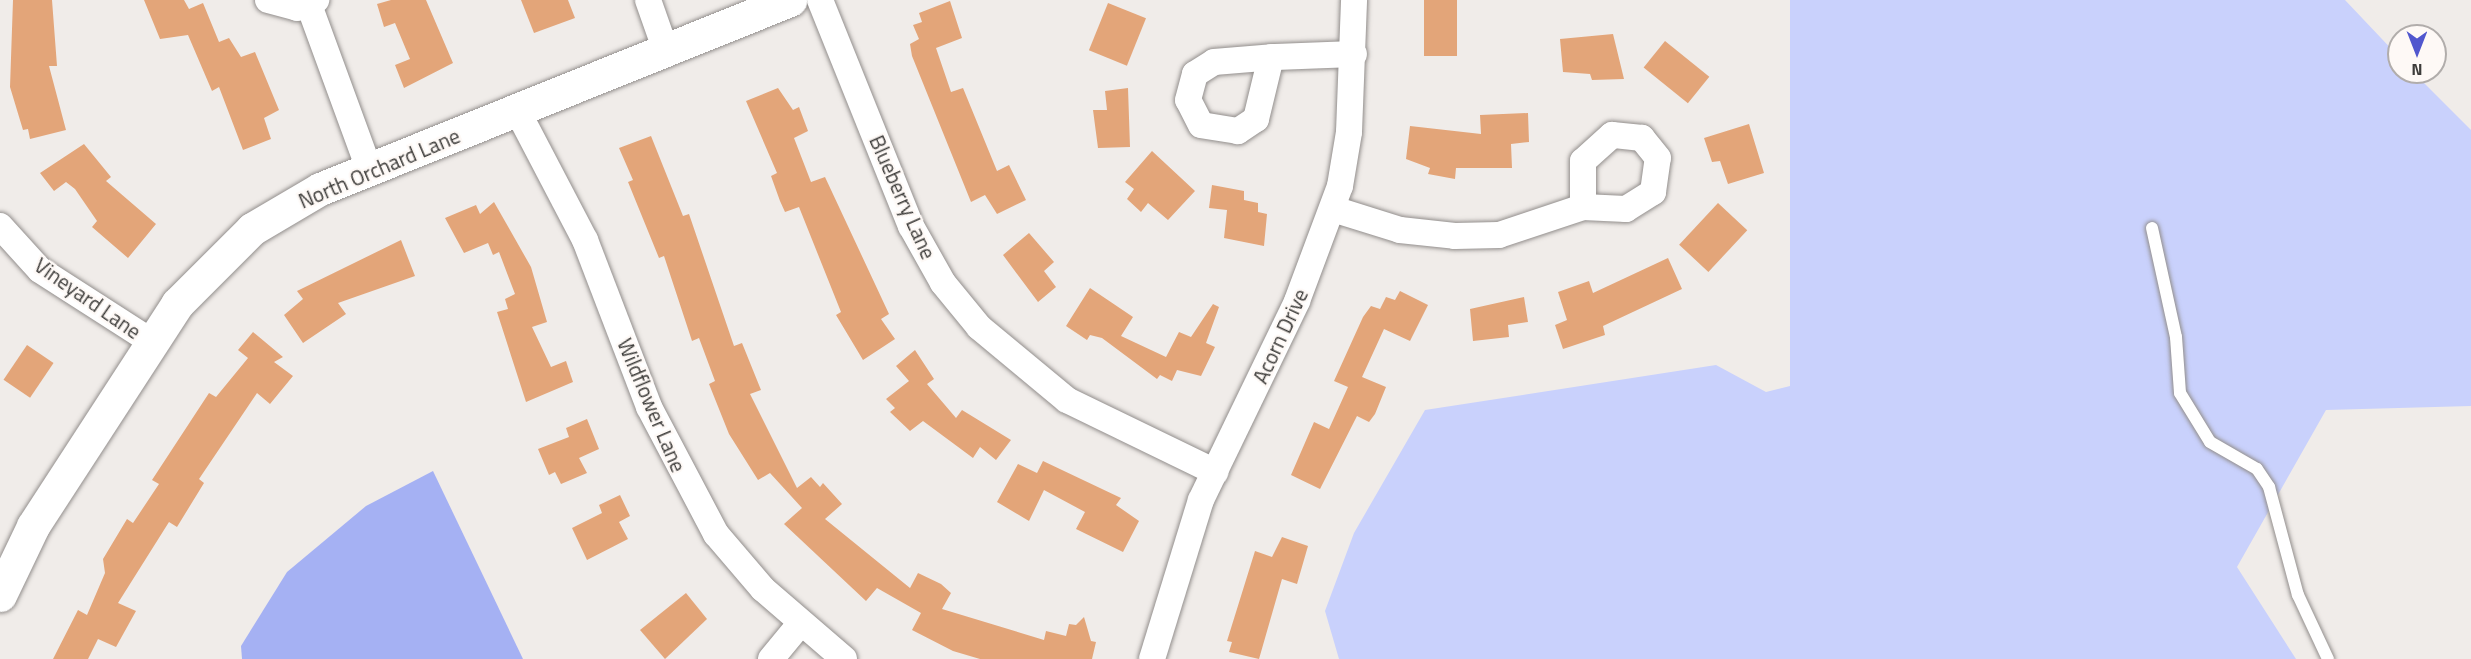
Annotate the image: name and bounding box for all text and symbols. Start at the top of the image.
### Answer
north arrow [2387,24,2447,84]
text: N [2411,58,2423,82]
street label: North Orchard Lane [295,123,463,213]
street label: Blueberry Lane [864,131,942,263]
street label: Vineyard Lane [30,252,146,344]
street label: Acorn Drive [1247,285,1313,387]
street label: Wildflower Lane [613,334,691,476]

